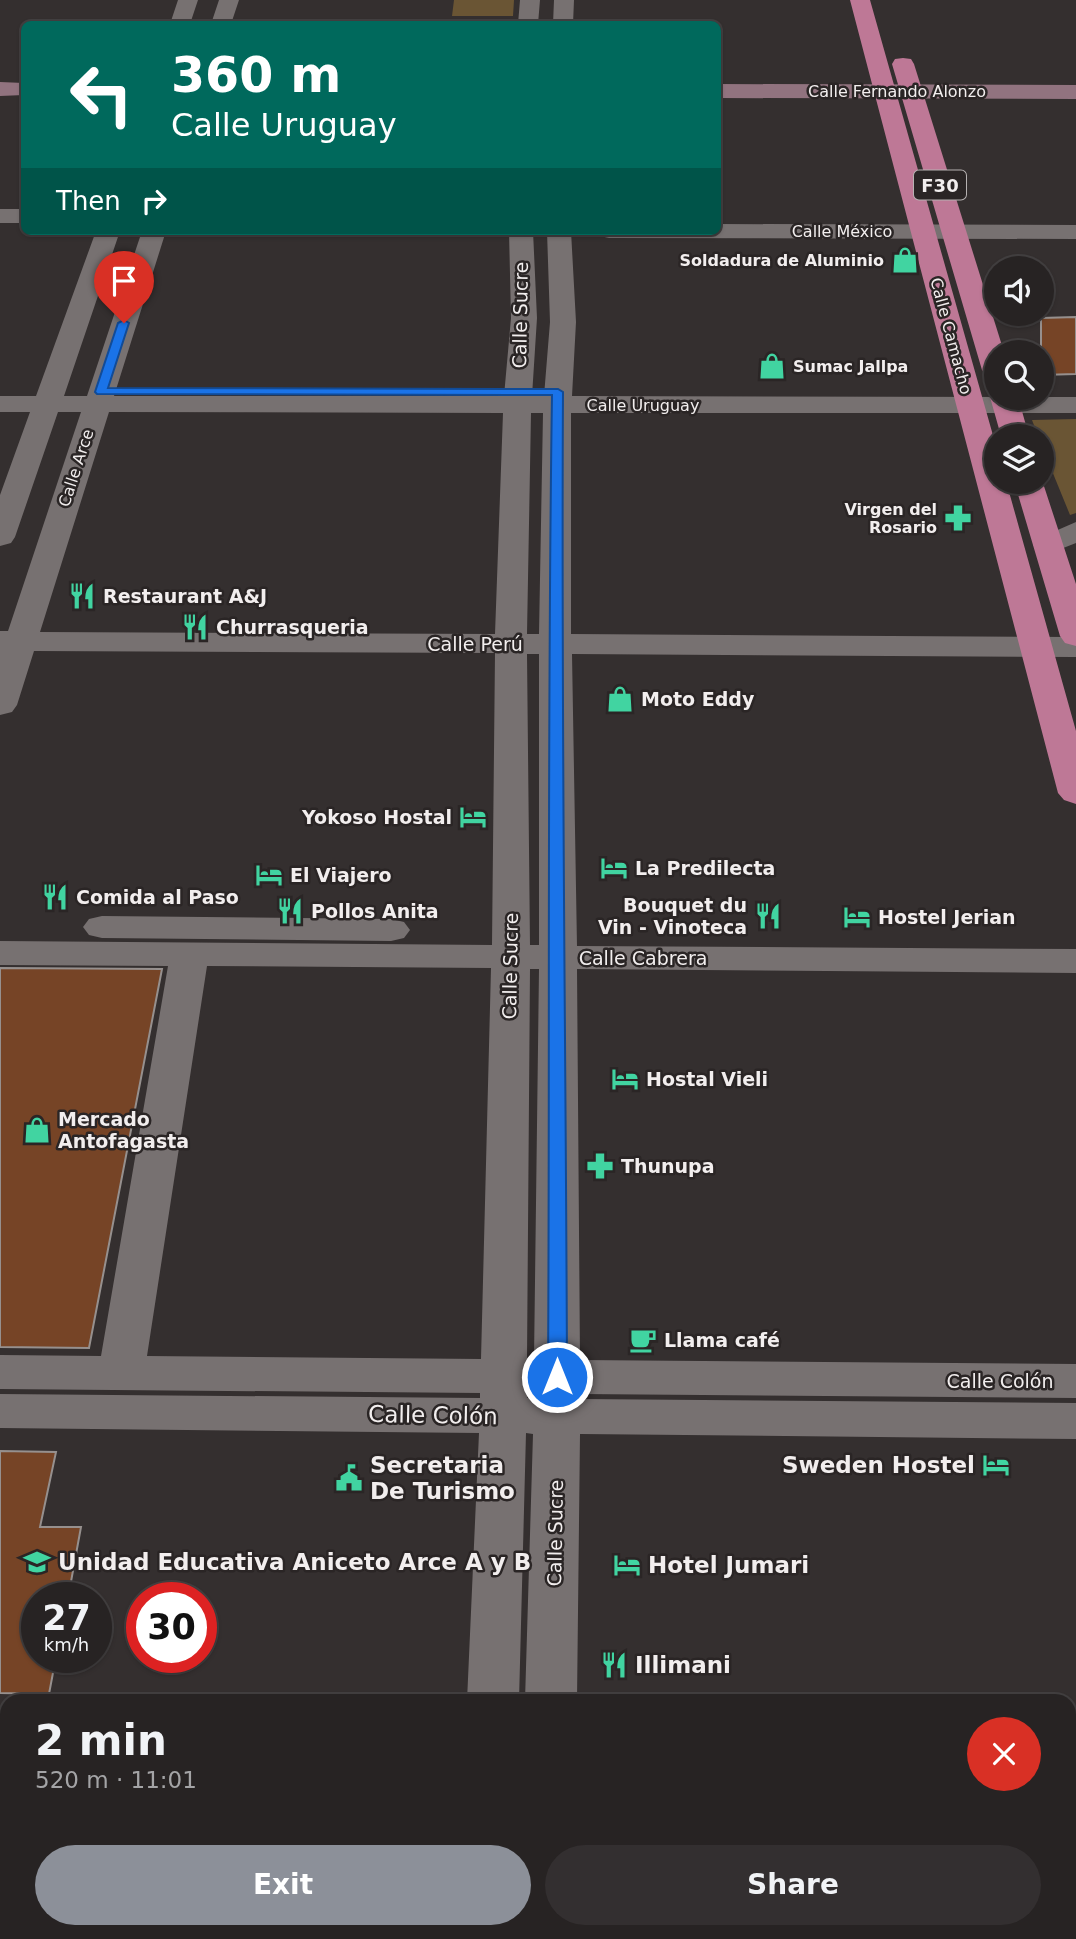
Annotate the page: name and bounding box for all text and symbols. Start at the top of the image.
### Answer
text: 360 m [171,47,341,104]
icon: left [56,49,147,140]
street label: Calle Fernando Alonzo [808,82,986,101]
text: Calle Uruguay [171,106,397,144]
road number: F30 [914,170,966,200]
icon: right [135,182,173,220]
text: Then [56,186,121,216]
street label: Calle México [792,222,892,241]
shop icon: Soldadura de Aluminio [890,245,920,275]
pin [94,251,154,323]
place label: Soldadura de Aluminio [679,251,884,270]
map controls [984,256,1054,494]
button: sound [984,256,1054,326]
street label: Calle Sucre [508,261,532,369]
icon: arrive [105,262,143,300]
street label: Calle Camacho [926,276,976,396]
button: search [984,340,1054,410]
shop icon: Sumac Jallpa [757,351,787,381]
place label: Sumac Jallpa [793,357,908,376]
street label: Calle Uruguay [587,396,699,415]
button: layers [984,424,1054,494]
street label: Calle Arce [55,427,97,509]
place label: Virgen del Rosario [844,500,937,537]
pharmacy icon: Virgen del Rosario [943,503,973,533]
restaurant icon: Restaurant A&J [67,581,97,611]
place label: Restaurant A&J [103,585,267,607]
restaurant icon: Churrasqueria [180,612,210,642]
place label: Churrasqueria [216,616,369,638]
street label: Calle Perú [427,633,523,655]
shop icon: Moto Eddy [605,684,635,714]
place label: Moto Eddy [641,688,755,710]
hotel icon: Yokoso Hostal [458,802,488,832]
place label: Yokoso Hostal [301,806,452,828]
hotel icon: La Predilecta [599,853,629,883]
place label: La Predilecta [635,857,775,879]
hotel icon: El Viajero [254,860,284,890]
place label: El Viajero [290,864,392,886]
restaurant icon: Comida al Paso [40,882,70,912]
place label: Comida al Paso [76,886,239,908]
place label: Bouquet du Vin - Vinoteca [598,894,747,938]
restaurant icon: Pollos Anita [275,896,305,926]
place label: Pollos Anita [311,900,439,922]
restaurant icon: Bouquet du Vin - Vinoteca [753,901,783,931]
hotel icon: Hostel Jerian [842,902,872,932]
place label: Hostel Jerian [878,906,1016,928]
street label: Calle Sucre [498,912,522,1020]
street label: Calle Cabrera [579,947,707,969]
hotel icon: Hostal Vieli [610,1064,640,1094]
place label: Hostal Vieli [646,1068,768,1090]
place label: Mercado Antofagasta [58,1108,189,1152]
shop icon: Mercado Antofagasta [22,1115,52,1145]
pharmacy icon: Thunupa [585,1151,615,1181]
place label: Thunupa [621,1155,715,1177]
cafe icon: Llama café [628,1325,658,1355]
place label: Llama café [664,1329,780,1351]
position arrow [520,1340,594,1414]
street label: Calle Colón [946,1370,1054,1392]
street label: Calle Colón [368,1401,498,1429]
hotel icon: Sweden Hostel [981,1450,1011,1480]
place label: Secretaria De Turismo [370,1452,515,1504]
place label: Sweden Hostel [782,1452,975,1478]
public building icon: Secretaria De Turismo [334,1463,364,1493]
street label: Calle Sucre [543,1479,567,1587]
school or university icon: Unidad Educativa Aniceto Arce A y B [22,1547,52,1577]
place label: Unidad Educativa Aniceto Arce A y B [58,1549,531,1575]
hotel icon: Hotel Jumari [612,1550,642,1580]
place label: Hotel Jumari [648,1552,809,1578]
speed limit sign: 30 [126,1582,217,1673]
text: 27 [42,1598,91,1638]
text: km/h [44,1634,89,1655]
restaurant icon: Illimani [599,1650,629,1680]
place label: Illimani [635,1652,731,1678]
text: 2 min [35,1716,167,1765]
button: close [967,1717,1041,1791]
text: 520 m · 11:01 [35,1767,197,1793]
button: Exit [35,1845,531,1925]
button: Share [545,1845,1041,1925]

